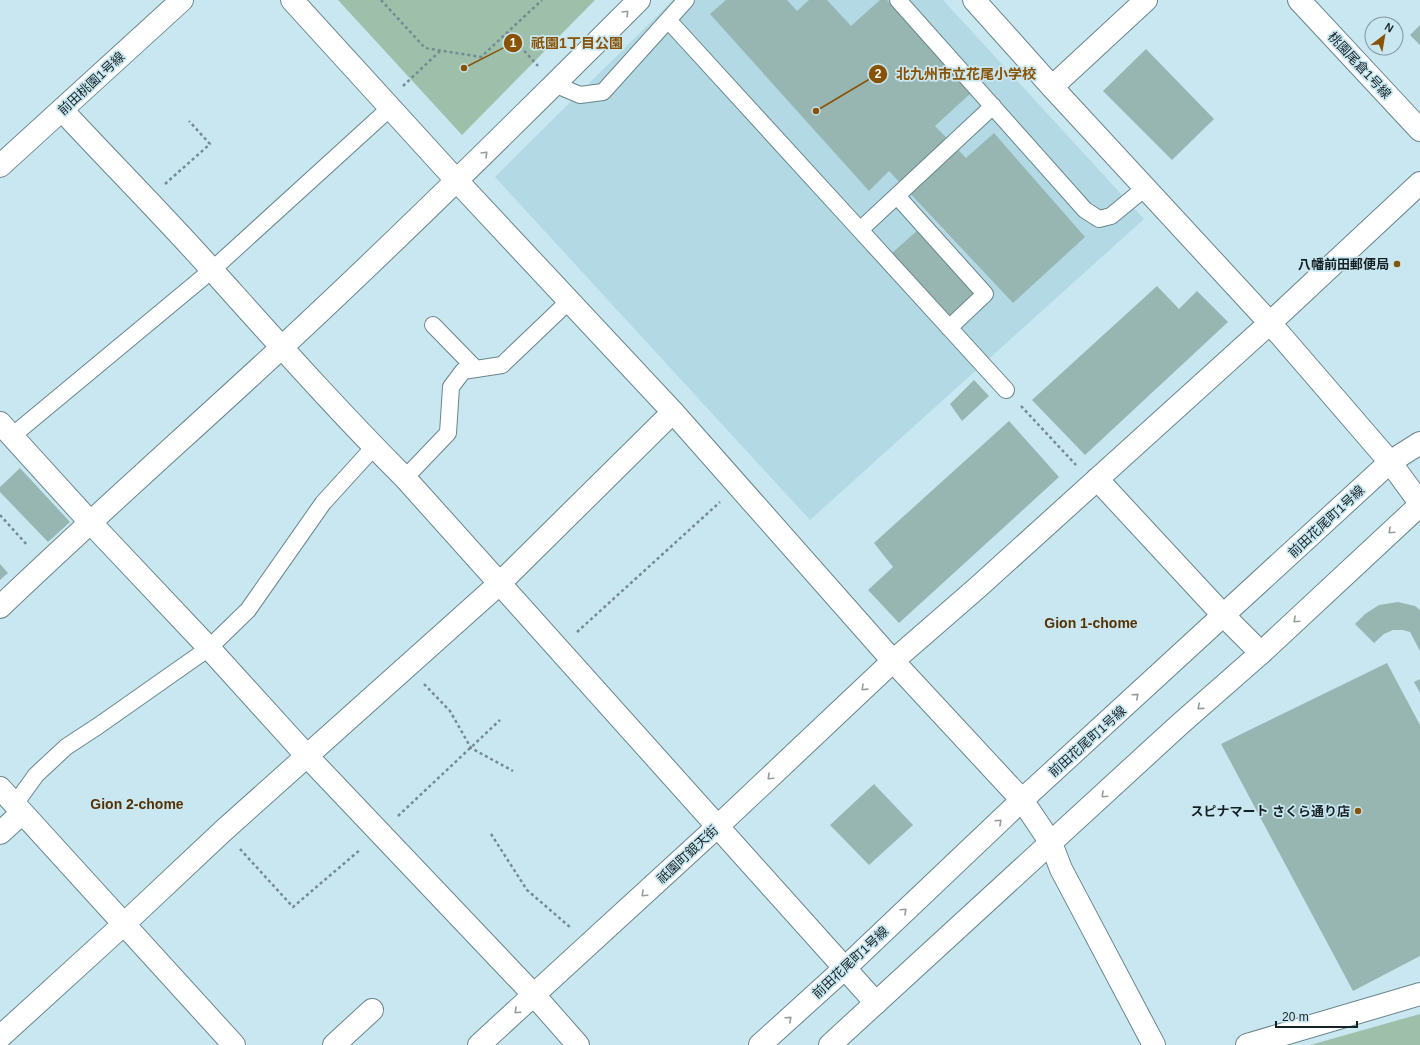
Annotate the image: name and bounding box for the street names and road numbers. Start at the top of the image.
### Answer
street label: 桃園尾倉1号線 [1325,29,1394,102]
street label: 前田桃園1号線 [55,49,128,118]
street label: 前田花尾町1号線 [1285,482,1367,560]
street label: 前田花尾町1号線 [1046,703,1129,780]
street label: 祇園町銀天街 [654,822,721,886]
street label: 前田花尾町1号線 [809,923,891,1001]

